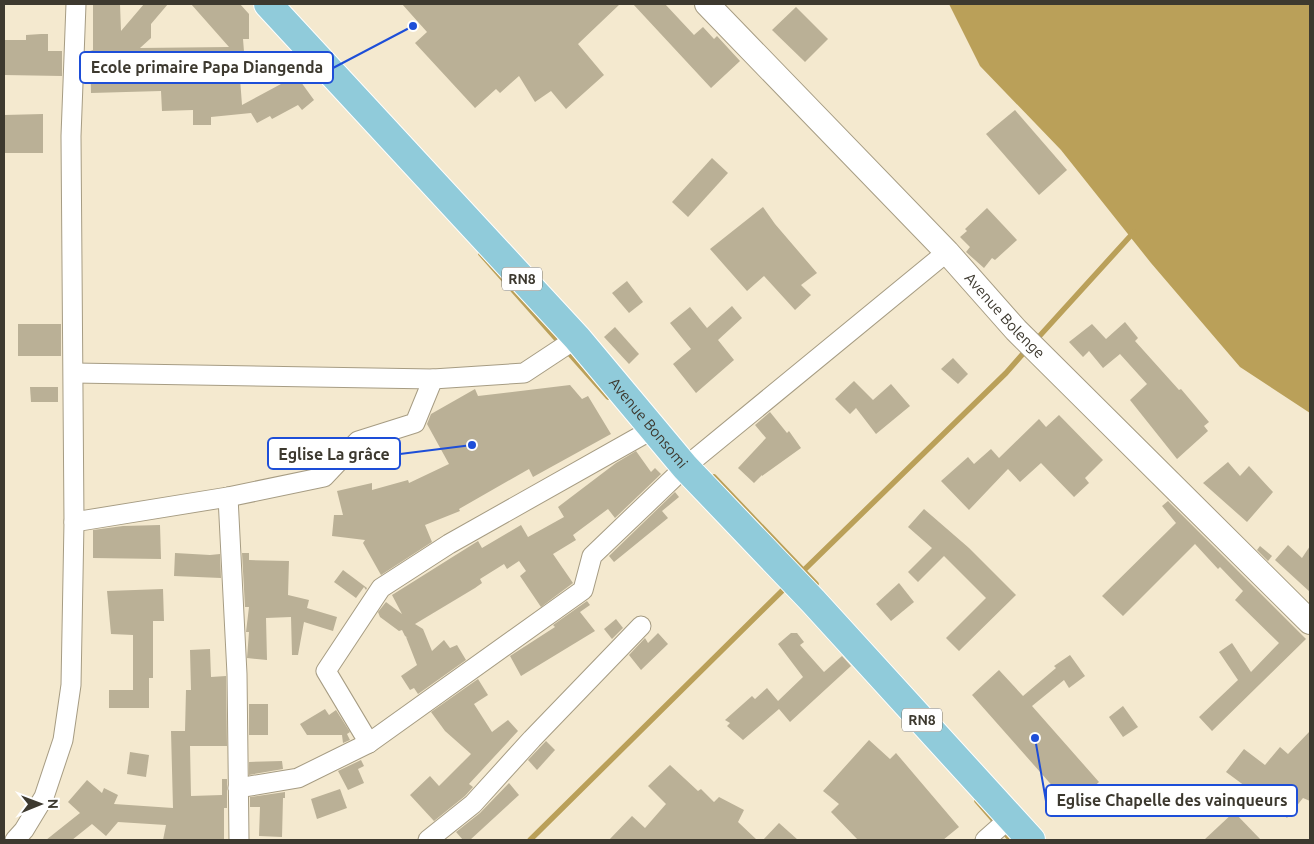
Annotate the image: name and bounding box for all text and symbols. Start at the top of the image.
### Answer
callout: Ecole primaire Papa Diangenda [80,52,333,83]
text: Ecole primaire Papa Diangenda [91,58,323,76]
road number: RN8 [502,268,542,290]
street label: Avenue Bolenge [961,269,1048,362]
street label: Avenue Bonsomi [606,374,691,471]
callout: Eglise La grâce [268,438,400,469]
text: Eglise La grâce [278,445,390,463]
road number: RN8 [902,708,942,732]
north arrow [15,779,65,829]
callout: Eglise Chapelle des vainqueurs [1046,785,1297,816]
text: Eglise Chapelle des vainqueurs [1056,791,1288,809]
text: N [45,798,61,809]

